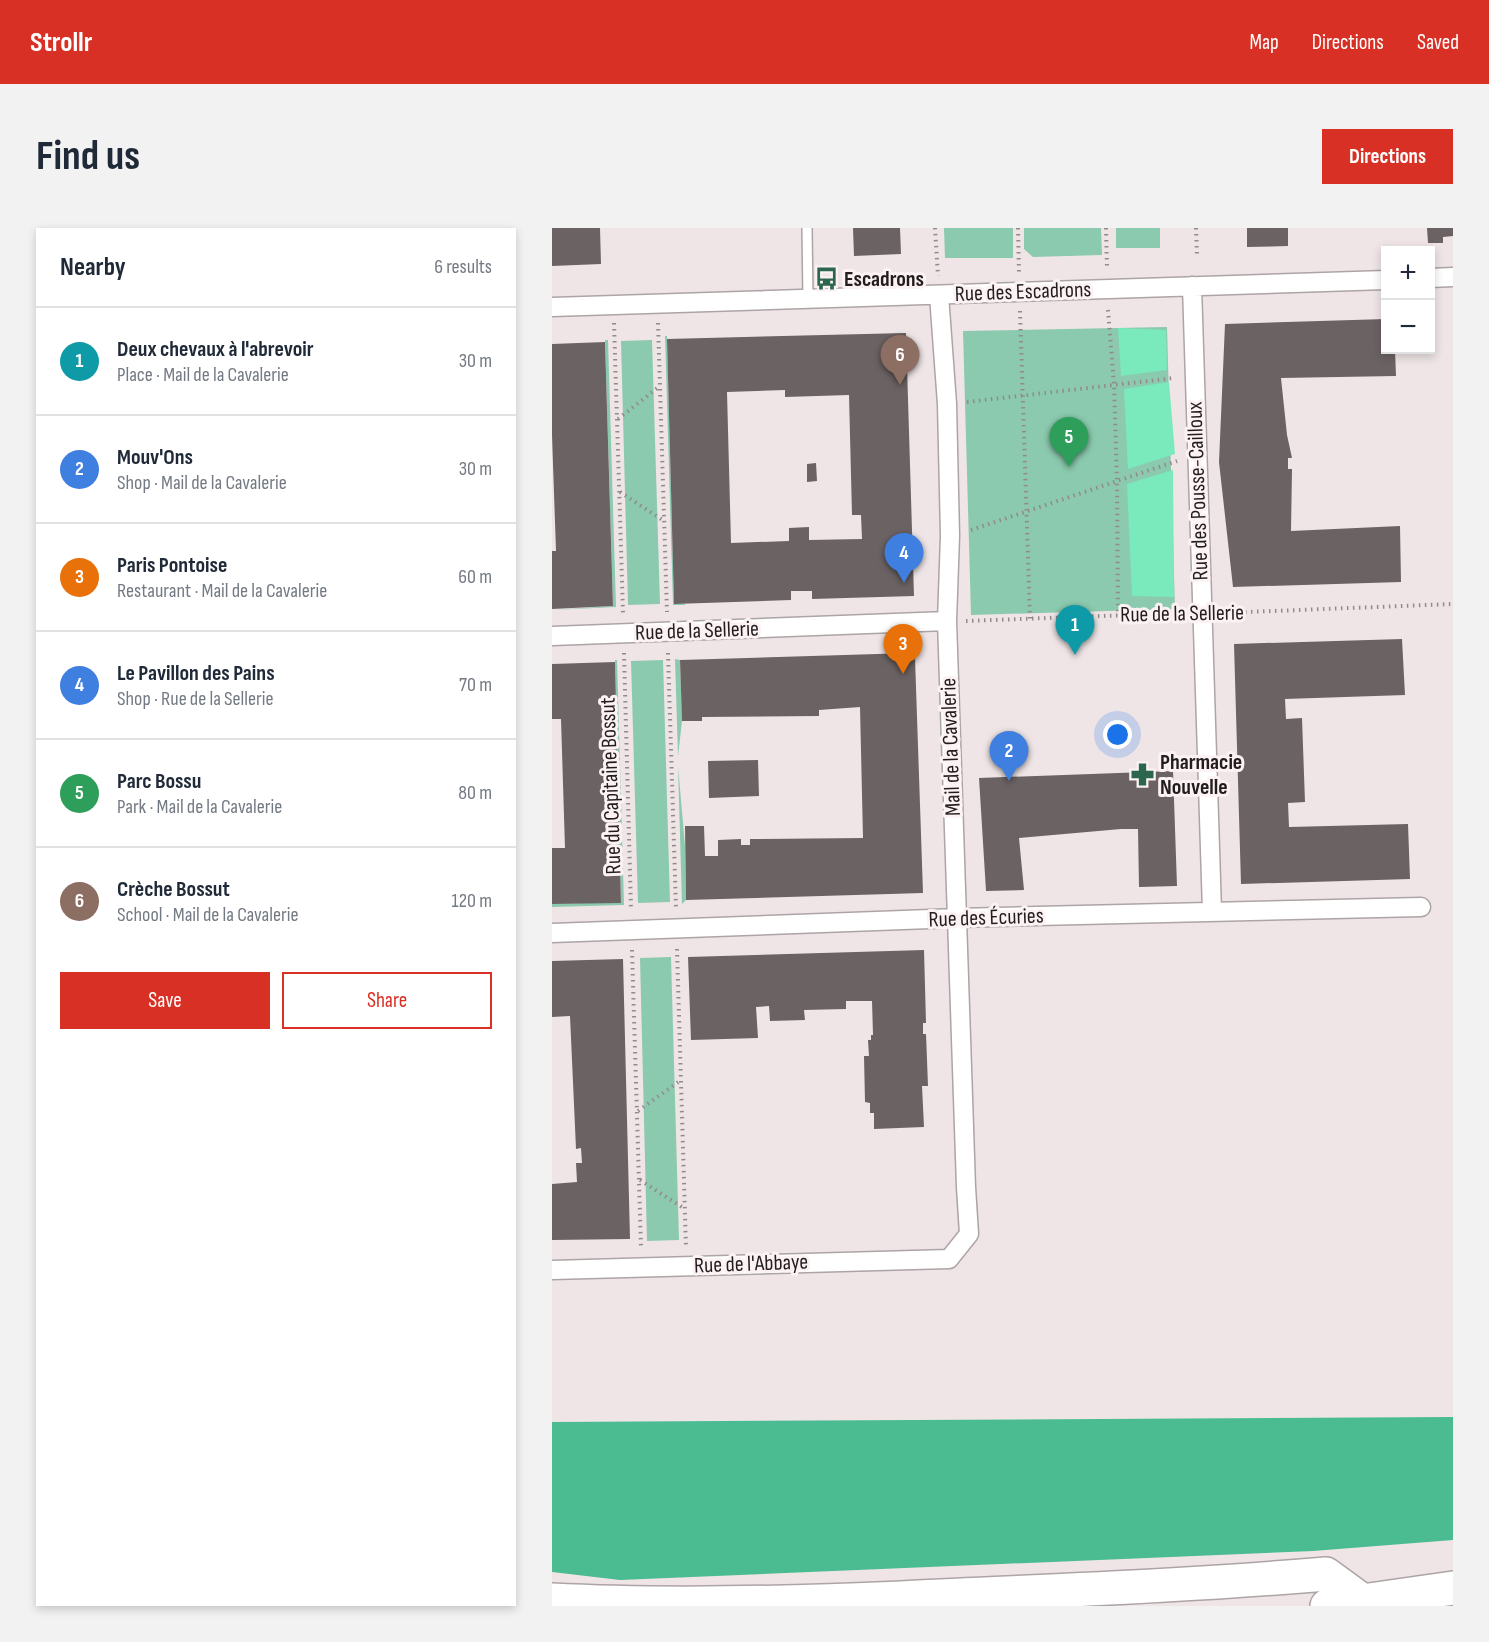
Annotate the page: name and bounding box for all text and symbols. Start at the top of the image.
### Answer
text: Strollr [30,26,92,59]
text: Map [1249,30,1279,55]
text: Directions [1312,30,1384,55]
text: Saved [1417,30,1459,55]
button: Directions [1322,129,1453,184]
text: Find us [36,131,140,182]
map controls [1381,246,1435,354]
button: + [1381,246,1435,300]
text: Nearby [60,252,126,283]
text: 6 results [434,255,492,279]
bus stop icon: Escadrons [813,266,839,292]
place label: Escadrons [844,266,924,293]
street label: Rue des Escadrons [954,276,1092,308]
button: − [1381,300,1435,354]
text: Deux chevaux à l'abrevoir [117,336,314,363]
pin: 6 [880,336,920,385]
text: 1 [76,349,83,373]
text: 30 m [459,349,492,373]
text: Place · Mail de la Cavalerie [117,363,289,387]
street label: Rue des Pousse-Cailloux [1181,400,1215,581]
pin: 5 [1050,418,1088,467]
text: Mouv'Ons [117,444,193,471]
text: 2 [75,457,84,481]
text: 30 m [459,457,492,481]
text: Shop · Mail de la Cavalerie [117,471,287,495]
pin: 4 [884,534,924,583]
text: Paris Pontoise [117,552,227,579]
text: 3 [75,565,84,589]
text: 60 m [458,565,492,589]
text: Restaurant · Mail de la Cavalerie [117,579,327,603]
street label: Rue de la Sellerie [1120,599,1244,629]
pin: 1 [1056,606,1094,655]
street label: Rue de la Sellerie [635,615,759,647]
pin: 3 [884,624,922,674]
text: Le Pavillon des Pains [117,660,275,687]
text: 4 [75,673,84,697]
text: 70 m [459,673,492,697]
street label: Mail de la Cavalerie [935,677,967,817]
text: Shop · Rue de la Sellerie [117,687,274,711]
street label: Rue du Capitaine Bossut [594,697,628,875]
your location [1103,720,1132,749]
pin: 2 [990,732,1028,781]
place label: Pharmacie Nouvelle [1160,749,1242,801]
pharmacy icon: Pharmacie Nouvelle [1129,762,1155,788]
text: Parc Bossu [117,768,201,795]
text: 5 [75,781,84,805]
text: 80 m [458,781,492,805]
text: Park · Mail de la Cavalerie [117,795,282,819]
text: Crèche Bossut [117,876,230,903]
text: 6 [75,889,84,913]
text: 120 m [452,889,492,913]
street label: Rue des Écuries [928,902,1044,934]
text: School · Mail de la Cavalerie [117,903,298,927]
button: Save [60,972,270,1029]
button: Share [282,972,492,1029]
street label: Rue de l'Abbaye [693,1249,809,1279]

